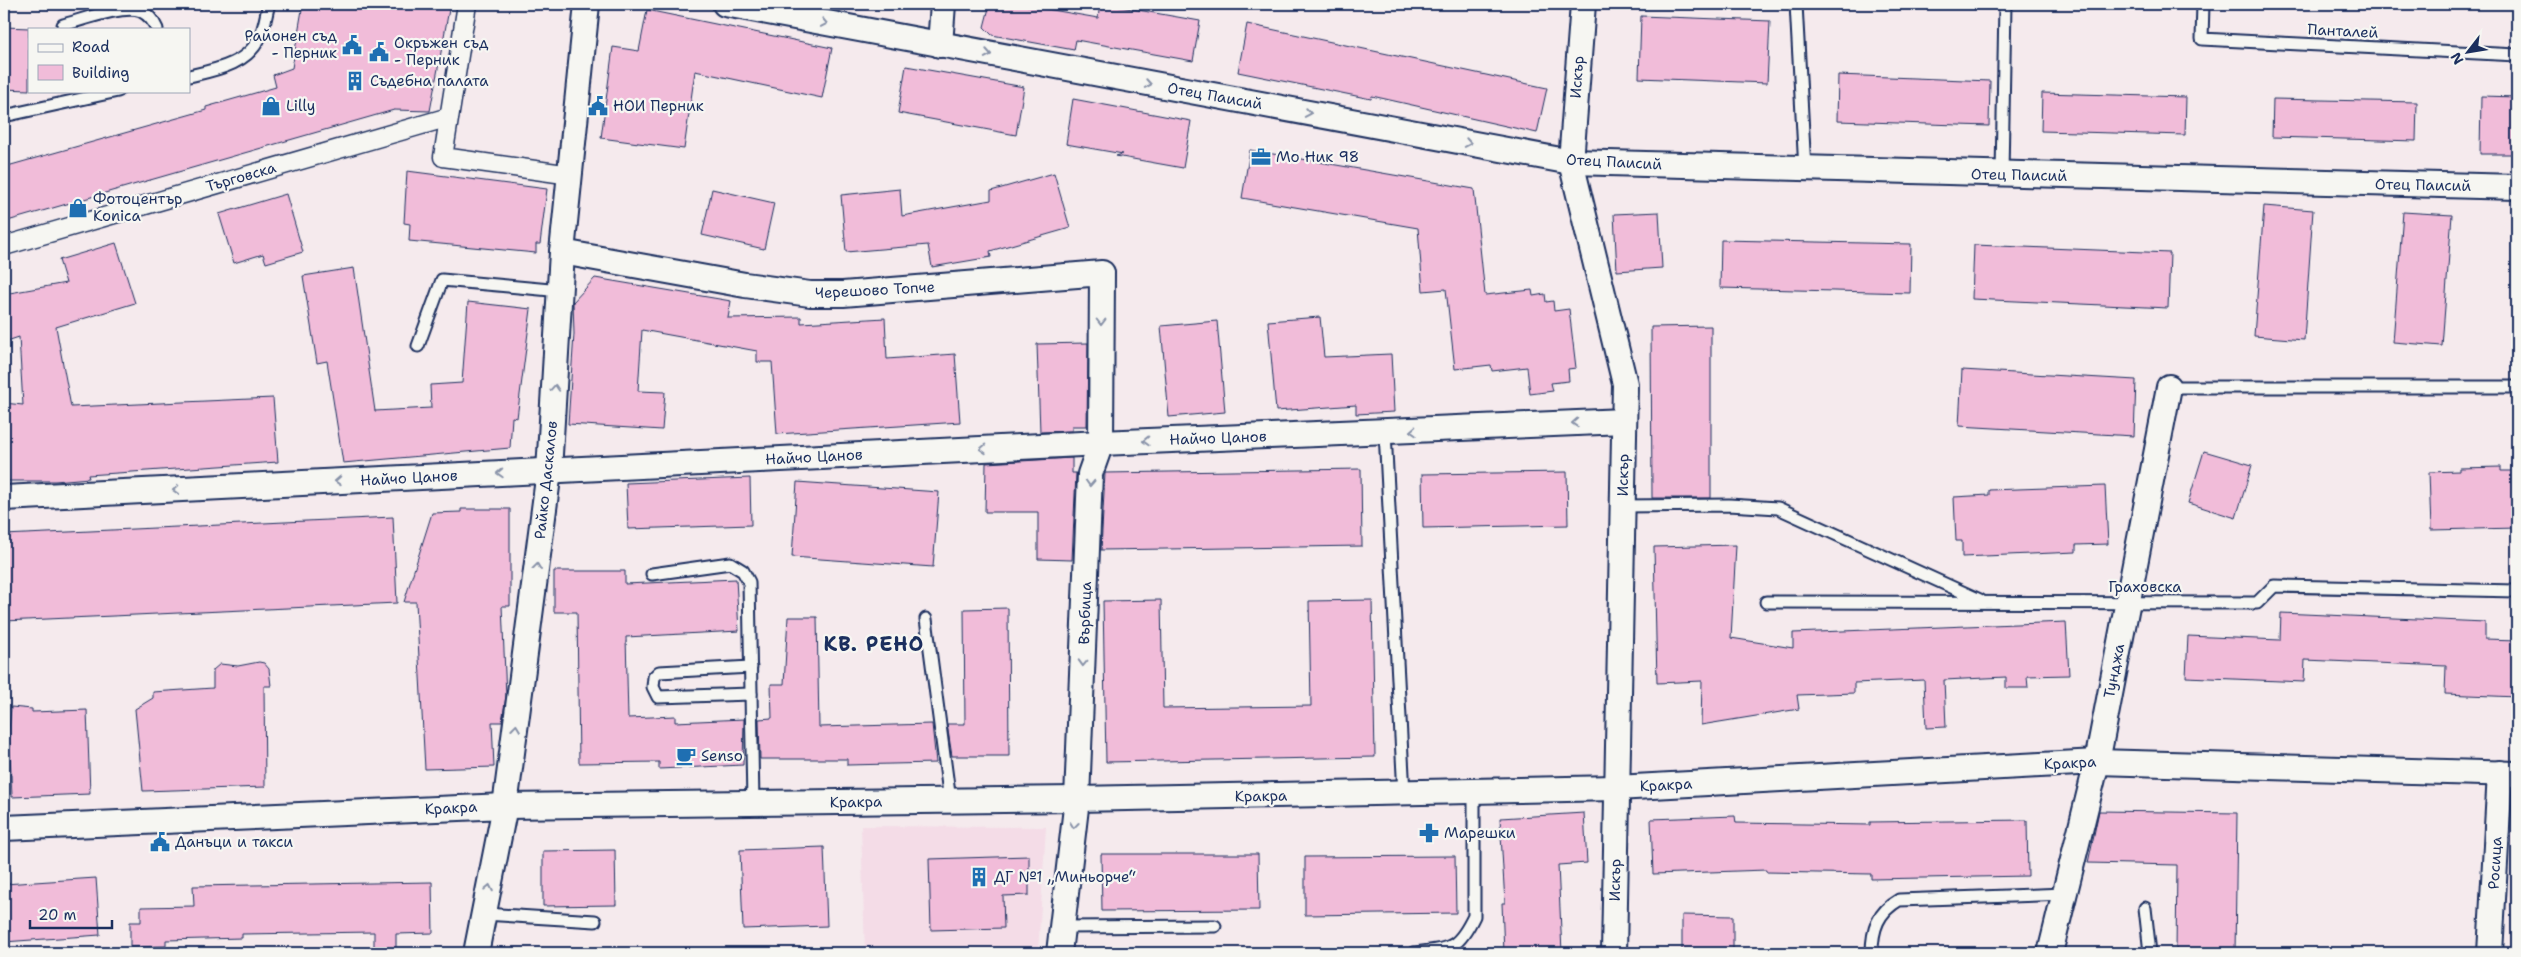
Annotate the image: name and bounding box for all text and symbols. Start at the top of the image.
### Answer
one-way arrow [820,17,828,28]
street label: Панталей [2307,19,2379,43]
place label: Районен съд - Перник [245,26,337,63]
legend [28,28,190,92]
north arrow [2444,28,2494,78]
place label: Окръжен съд - Перник [394,33,489,70]
public building icon: Районен съд - Перник [341,34,363,56]
text: Road [72,37,110,57]
public building icon: Окръжен съд - Перник [368,41,390,63]
one-way arrow [984,49,993,59]
text: N [2446,49,2467,68]
street label: Искър [1566,55,1588,99]
text: Building [72,63,129,83]
building icon: Съдебна палата [344,70,366,92]
place label: Съдебна палата [370,71,489,91]
one-way arrow [1144,78,1153,88]
street label: Отец Паисий [1166,78,1264,114]
shop icon: Lilly [260,95,282,117]
public building icon: НОИ Перник [587,95,609,117]
place label: Lilly [286,96,315,116]
place label: НОИ Перник [613,96,704,116]
one-way arrow [1304,107,1312,118]
one-way arrow [1463,137,1472,147]
office icon: Мо Ник 98 [1250,146,1272,168]
place label: Мо Ник 98 [1276,147,1359,167]
street label: Отец Паисий [1565,149,1663,175]
street label: Търговска [204,157,279,197]
street label: Отец Паисий [1971,164,2067,186]
street label: Отец Паисий [2375,174,2471,196]
place label: Фотоцентър Konica [93,189,183,226]
shop icon: Фотоцентър Konica [67,197,89,219]
street label: Черешово Топче [814,277,936,303]
one-way arrow [1096,318,1106,326]
one-way arrow [549,384,560,392]
one-way arrow [1571,418,1578,428]
street label: Райко Даскалов [530,420,562,540]
one-way arrow [1409,425,1417,436]
street label: Найчо Цанов [1169,426,1267,450]
one-way arrow [1141,436,1149,446]
one-way arrow [979,443,987,454]
street label: Найчо Цанов [765,444,863,470]
street label: Искър [1613,453,1633,497]
street label: Найчо Цанов [360,465,458,491]
one-way arrow [496,468,504,479]
one-way arrow [334,476,342,487]
one-way arrow [1085,480,1095,487]
one-way arrow [172,484,180,495]
one-way arrow [531,563,541,571]
street label: Граховска [2108,577,2182,597]
street label: Върбица [1074,580,1096,645]
district label: КВ. РЕНО [824,631,924,657]
street label: Тунджа [2099,641,2129,700]
one-way arrow [1077,659,1088,667]
one-way arrow [510,724,520,732]
cafe icon: Senso [675,745,697,767]
place label: Senso [701,746,743,766]
street label: Кракра [2043,752,2098,774]
street label: Кракра [1639,774,1694,796]
street label: Кракра [1234,786,1288,806]
street label: Кракра [829,792,883,812]
street label: Кракра [424,797,479,819]
one-way arrow [1069,821,1080,829]
pharmacy icon: Марешки [1418,822,1440,844]
place label: Марешки [1444,823,1516,843]
public building icon: Данъци и такси [149,831,171,853]
place label: Данъци и такси [175,832,293,852]
street label: Росица [2484,835,2506,890]
street label: Искър [1605,858,1625,902]
building icon: ДГ №1 „Миньорче“ [968,866,990,888]
place label: ДГ №1 „Миньорче“ [994,867,1136,887]
one-way arrow [483,884,494,893]
scale bar [30,897,112,929]
text: 20 m [38,905,77,925]

